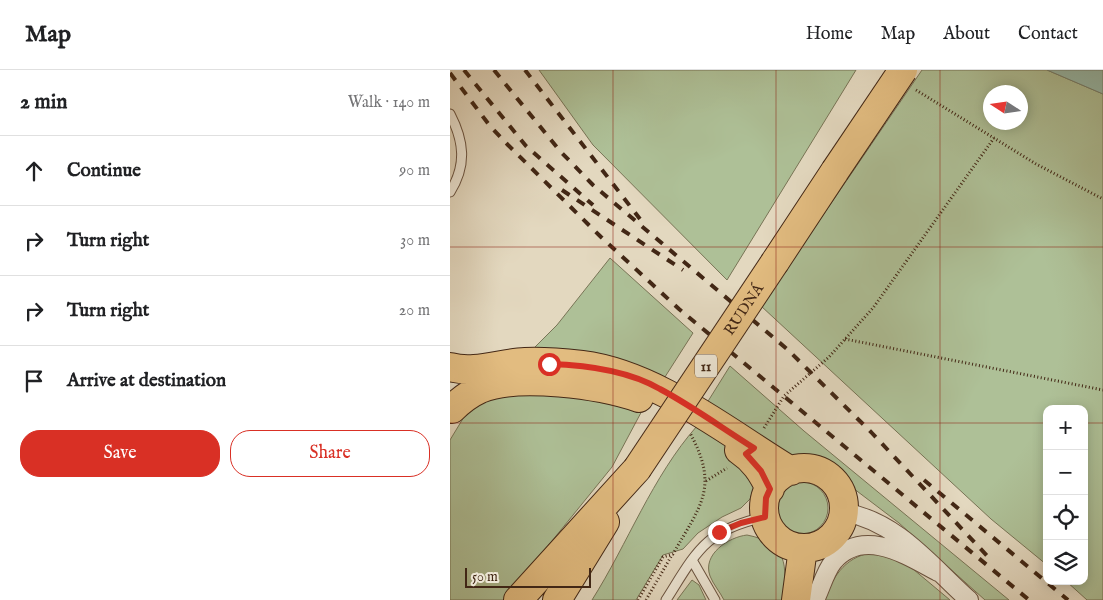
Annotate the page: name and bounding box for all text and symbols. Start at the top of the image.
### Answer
text: Map [25,19,71,50]
text: Home [806,23,853,46]
text: Map [881,23,915,46]
text: About [943,23,990,46]
text: Contact [1018,23,1078,46]
north arrow [983,85,1028,130]
text: 2 min [20,89,67,116]
text: Walk · 140 m [348,93,430,113]
icon: ahead [20,157,48,185]
text: Continue [67,159,141,183]
text: 90 m [399,161,430,181]
icon: right [20,227,48,255]
text: Turn right [67,229,149,253]
text: 30 m [400,231,430,251]
street label: RUDNÁ [720,279,768,339]
icon: right [20,297,48,325]
text: Turn right [67,299,149,323]
text: 20 m [399,301,430,321]
route start [538,353,561,376]
road number: 11 [695,354,717,378]
icon: arrive [20,367,48,395]
text: Arrive at destination [67,369,226,393]
map controls [1043,405,1088,585]
button: + [1043,405,1088,450]
button: Save [20,430,220,477]
button: Share [230,430,430,477]
button: − [1043,450,1088,495]
button: locate [1043,495,1088,540]
route end [708,521,731,544]
button: layers [1043,540,1088,585]
scale bar [465,565,591,588]
text: 50 m [472,568,498,586]

